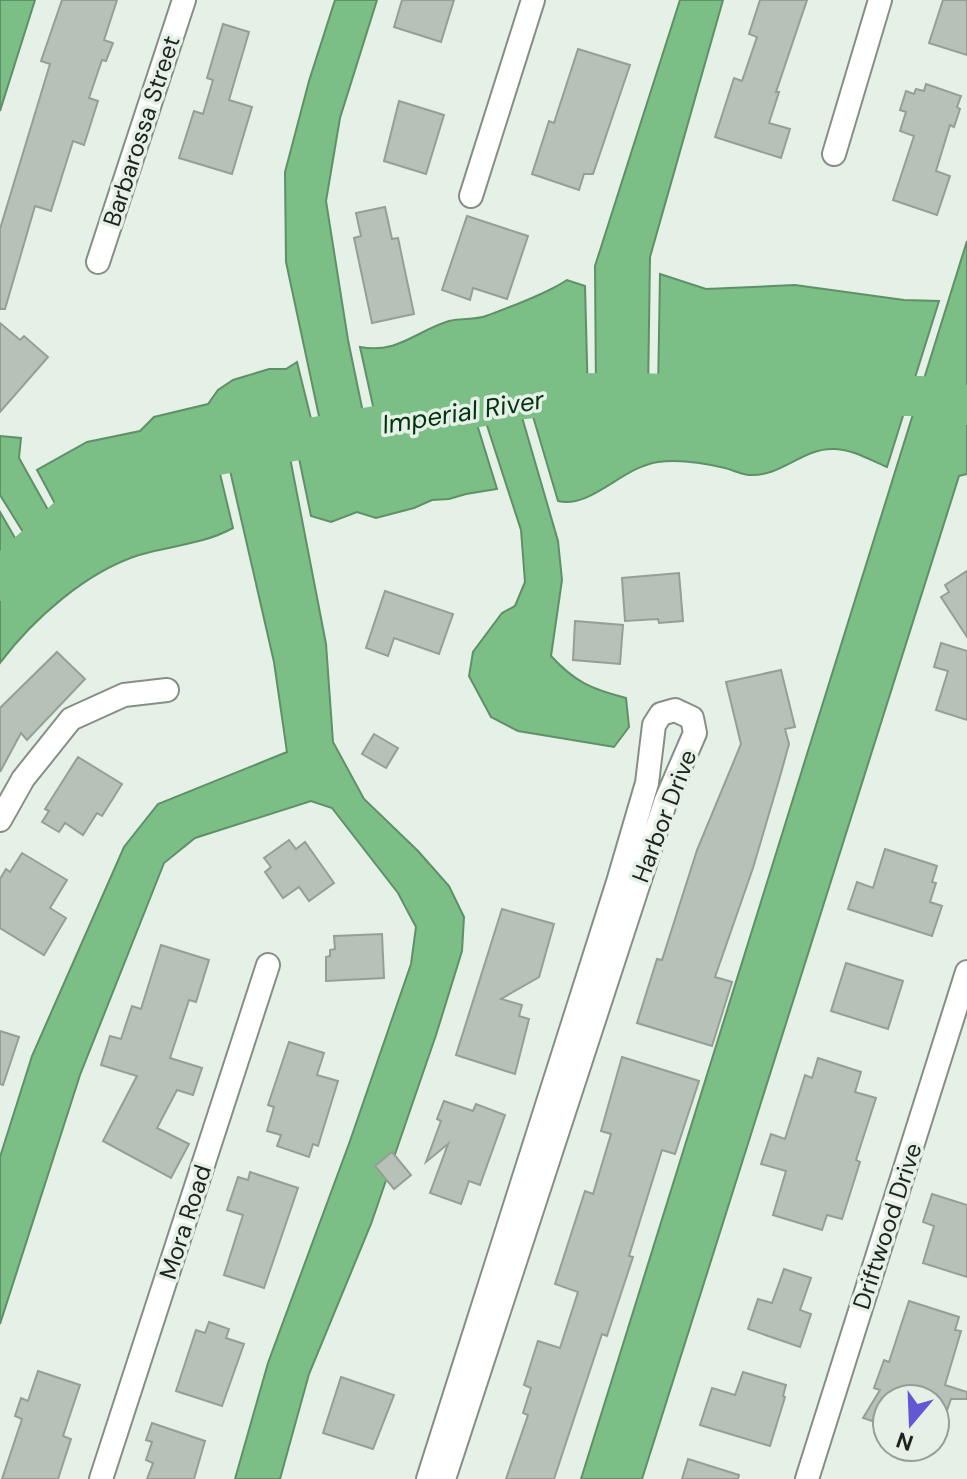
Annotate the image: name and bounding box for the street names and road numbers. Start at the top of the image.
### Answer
street label: Barbarossa Street [96,32,186,230]
street label: Harbor Drive [625,745,703,887]
street label: Driftwood Drive [845,1139,929,1313]
street label: Mora Road [152,1161,218,1283]

